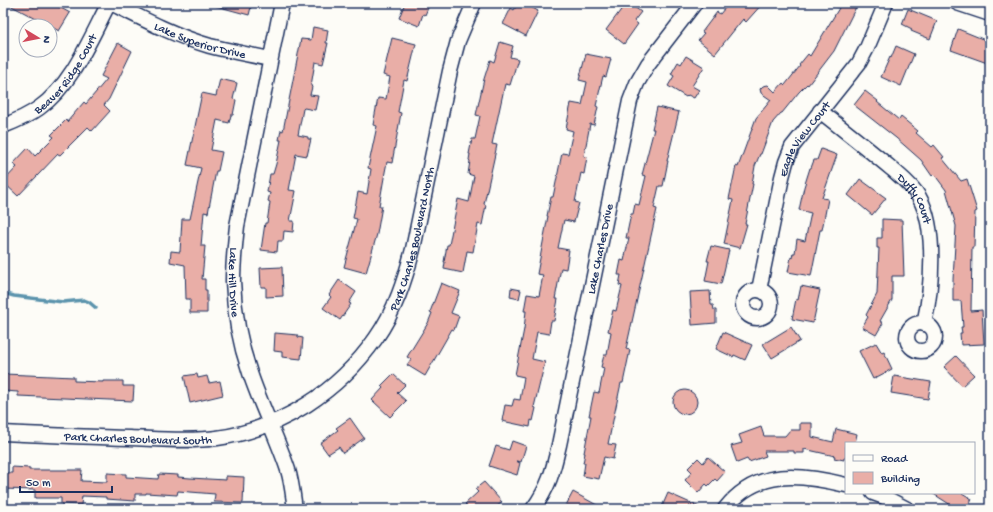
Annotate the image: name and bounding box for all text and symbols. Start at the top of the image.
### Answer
north arrow [18,18,58,58]
street label: Lake Superior Drive [152,20,247,63]
street label: Beaver Ridge Court [31,31,102,119]
text: N [39,35,52,44]
street label: Eagle View Court [777,99,835,179]
street label: Park Charles Boulevard North [387,165,439,315]
street label: Duffy Court [893,171,933,226]
street label: Lake Charles Drive [585,202,618,296]
street label: Lake Hill Drive [224,247,241,319]
street label: Park Charles Boulevard South [63,431,213,449]
legend [845,442,975,494]
text: Road [881,453,908,467]
scale bar [20,468,112,494]
text: Building [880,473,920,487]
text: 50 m [26,477,51,491]

